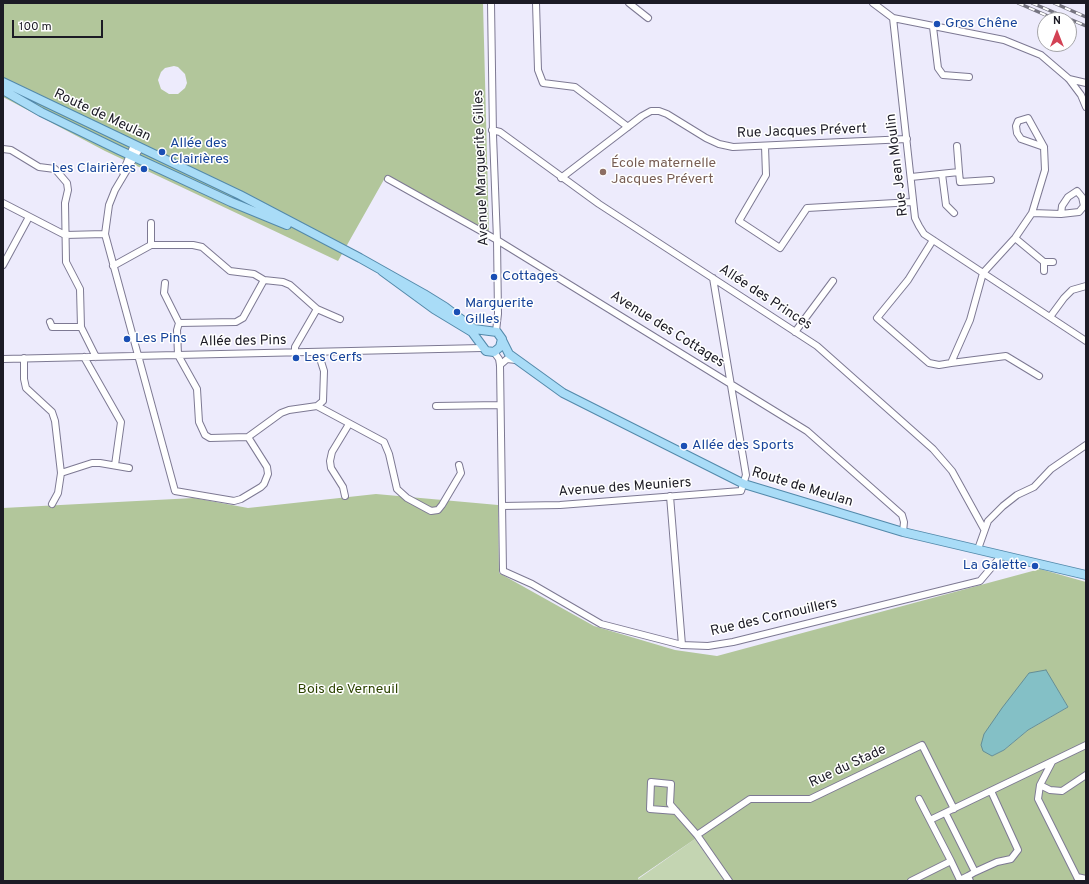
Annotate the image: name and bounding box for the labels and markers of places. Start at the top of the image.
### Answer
place label: Gros Chêne [945,16,1018,32]
marker: Gros Chêne [932,19,942,29]
place label: Allée des Clairières [170,136,229,168]
marker: Allée des Clairières [157,147,167,157]
place label: École maternelle Jacques Prévert [611,156,716,188]
place label: Les Clairières [52,161,136,177]
marker: Les Clairières [139,164,149,174]
marker: École maternelle Jacques Prévert [598,167,608,177]
place label: Cottages [502,269,558,285]
marker: Cottages [489,272,499,282]
place label: Marguerite Gilles [465,296,533,328]
marker: Marguerite Gilles [452,307,462,317]
place label: Les Pins [135,331,187,347]
marker: Les Pins [122,334,132,344]
place label: Les Cerfs [304,350,362,366]
marker: Les Cerfs [291,353,301,363]
place label: Allée des Sports [692,438,794,454]
marker: Allée des Sports [679,441,689,451]
place label: La Galette [963,558,1027,574]
marker: La Galette [1030,561,1040,571]

